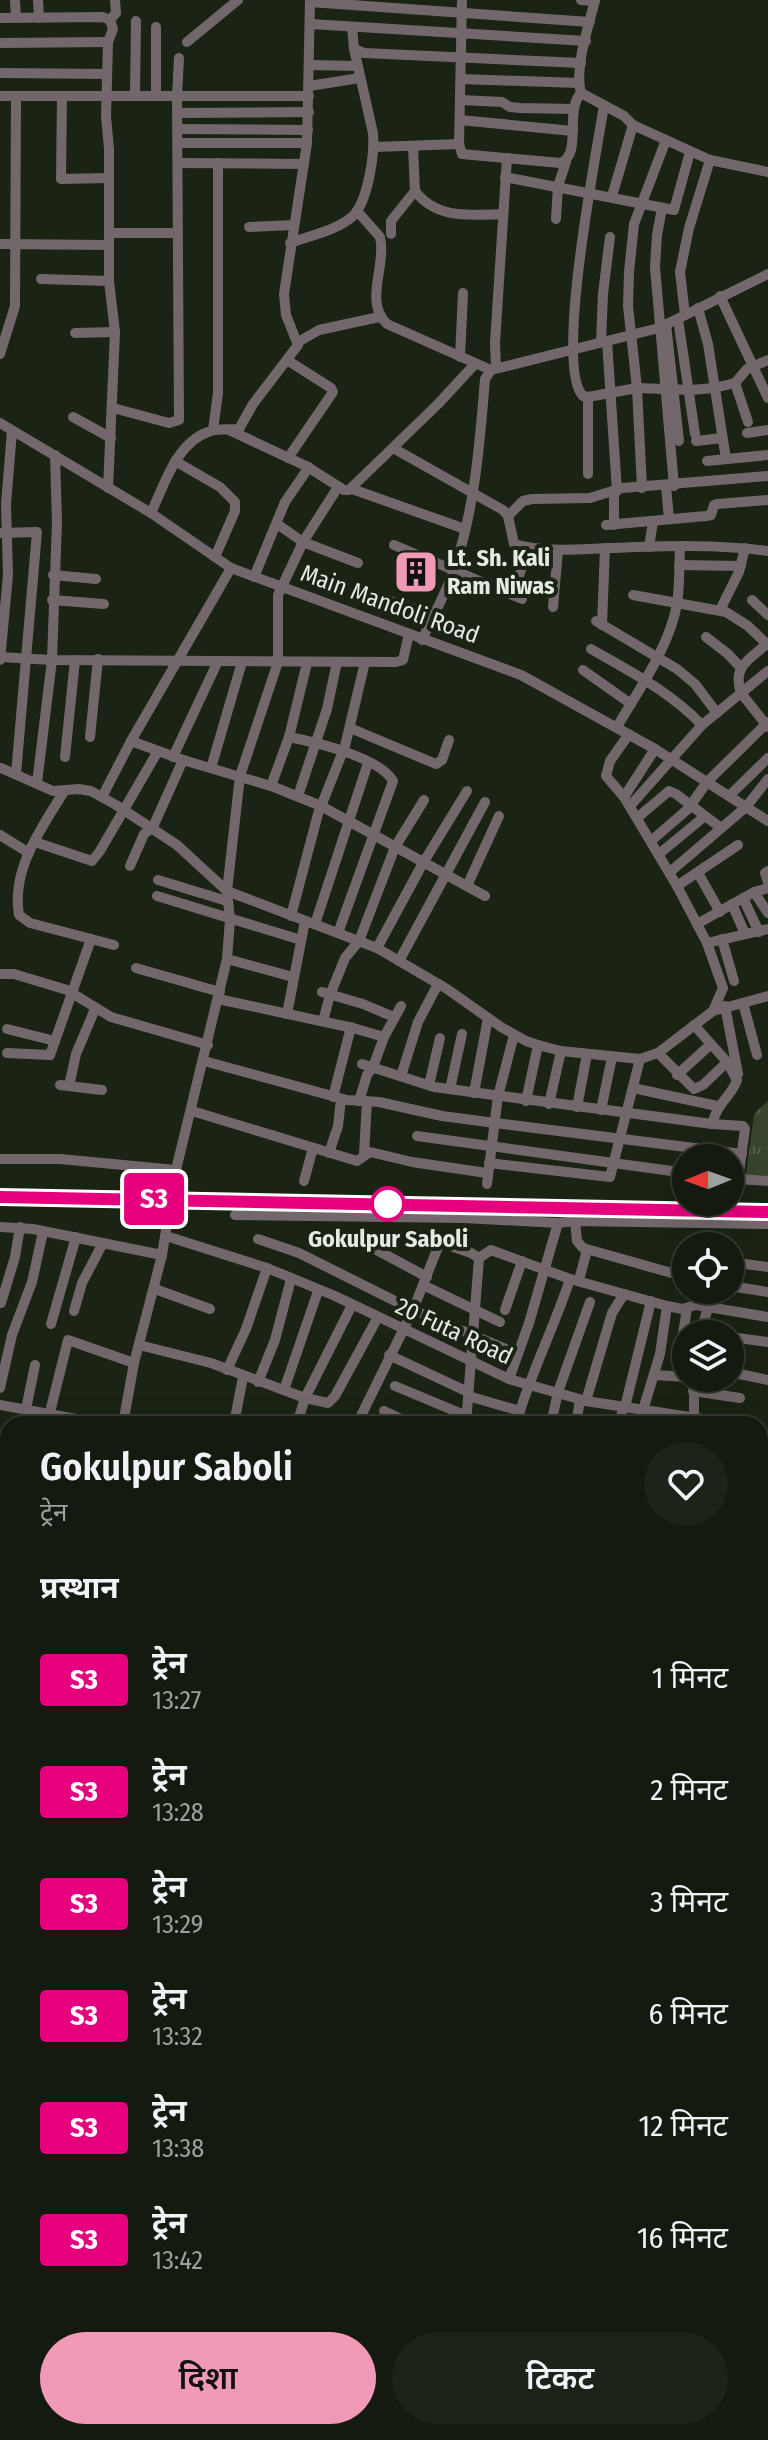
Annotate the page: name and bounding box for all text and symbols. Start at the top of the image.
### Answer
place label: Lt. Sh. Kali Ram Niwas [447,544,555,600]
building icon: Lt. Sh. Kali Ram Niwas [392,548,440,596]
street label: Main Mandoli Road [297,559,483,649]
north arrow [672,1144,744,1216]
map controls [672,1144,744,1392]
line badge: S3 [118,1173,190,1225]
text: S3 [140,1182,168,1215]
marker: Gokulpur Saboli [371,1187,405,1221]
place label: Gokulpur Saboli [308,1225,468,1253]
button: locate [672,1232,744,1304]
street label: 20 Futa Road [391,1292,517,1370]
button: layers [672,1320,744,1392]
button: heart [644,1442,728,1526]
text: Gokulpur Saboli [40,1444,293,1490]
text: ट्रेन [40,1497,68,1528]
text: प्रस्थान [40,1570,119,1606]
text: ट्रेन [152,1645,187,1681]
text: 1 मिनट [652,1660,728,1696]
text: S3 [70,1663,98,1696]
text: 13:27 [152,1685,201,1716]
text: ट्रेन [152,1757,187,1793]
text: 2 मिनट [650,1772,728,1808]
text: S3 [70,1775,98,1808]
text: 13:28 [152,1797,204,1828]
text: ट्रेन [152,1869,187,1905]
text: 3 मिनट [650,1884,728,1920]
text: S3 [70,1887,98,1920]
text: 13:29 [152,1909,203,1940]
text: ट्रेन [152,1981,187,2017]
text: 6 मिनट [649,1996,728,2032]
text: S3 [70,1999,98,2032]
text: 13:32 [152,2021,203,2052]
text: ट्रेन [152,2093,187,2129]
text: 12 मिनट [639,2108,728,2144]
text: S3 [70,2111,98,2144]
text: 13:38 [152,2133,204,2164]
text: ट्रेन [152,2205,187,2241]
text: 16 मिनट [637,2220,728,2256]
text: S3 [70,2223,98,2256]
text: 13:42 [152,2245,203,2276]
button: दिशा [40,2332,376,2424]
button: टिकट [392,2332,728,2424]

